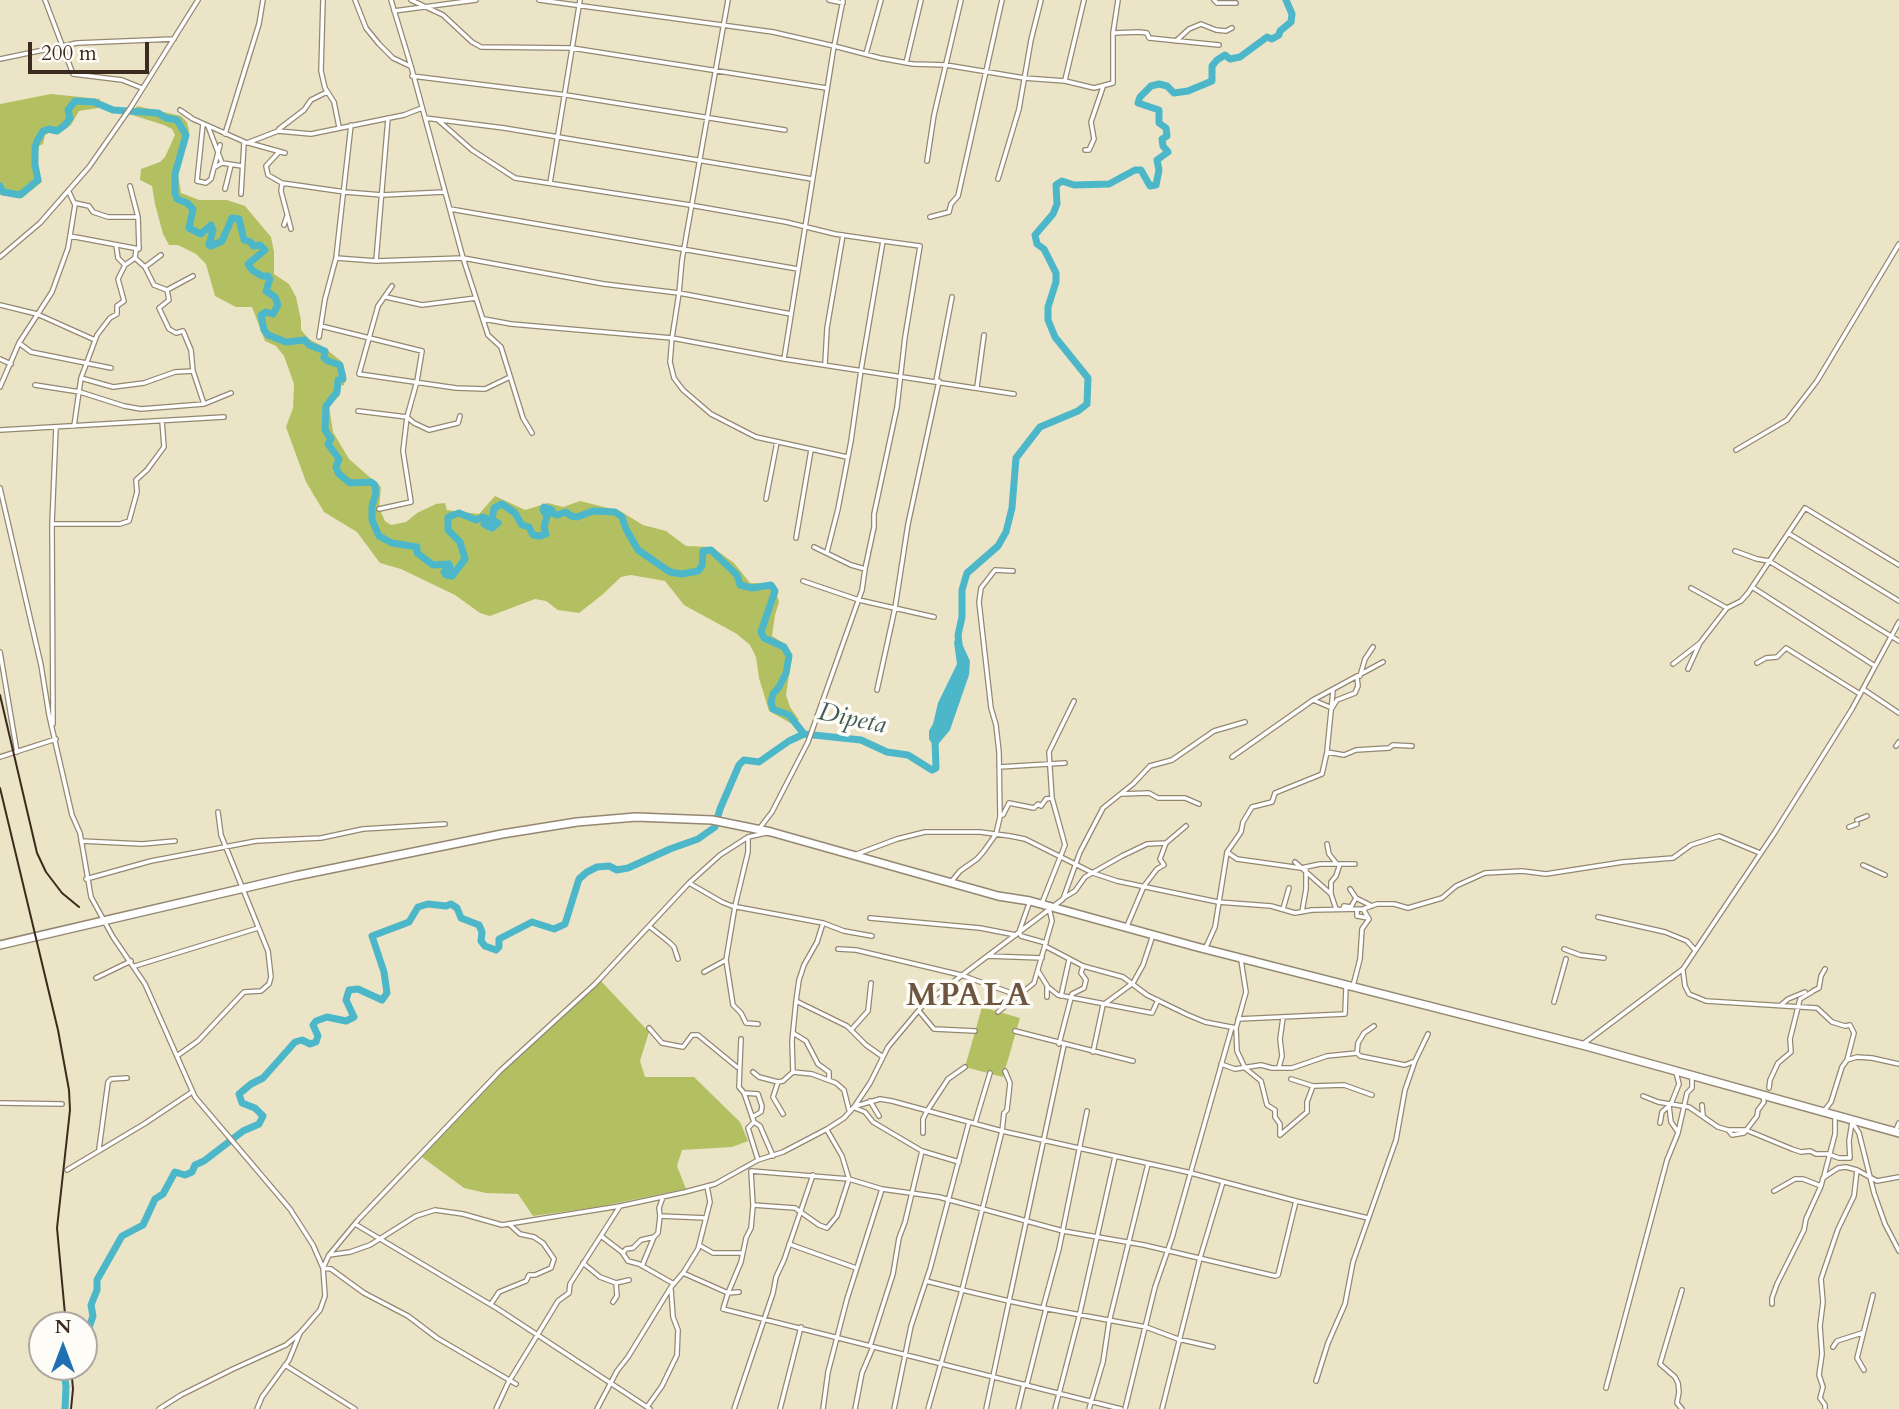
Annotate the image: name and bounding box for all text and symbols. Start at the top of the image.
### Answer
scale bar [32,28,152,72]
text: 200 m [41,39,97,68]
water label: Dipeta [815,698,889,742]
district label: MPALA [907,979,1031,1017]
north arrow [28,1311,98,1381]
text: N [55,1314,71,1340]

